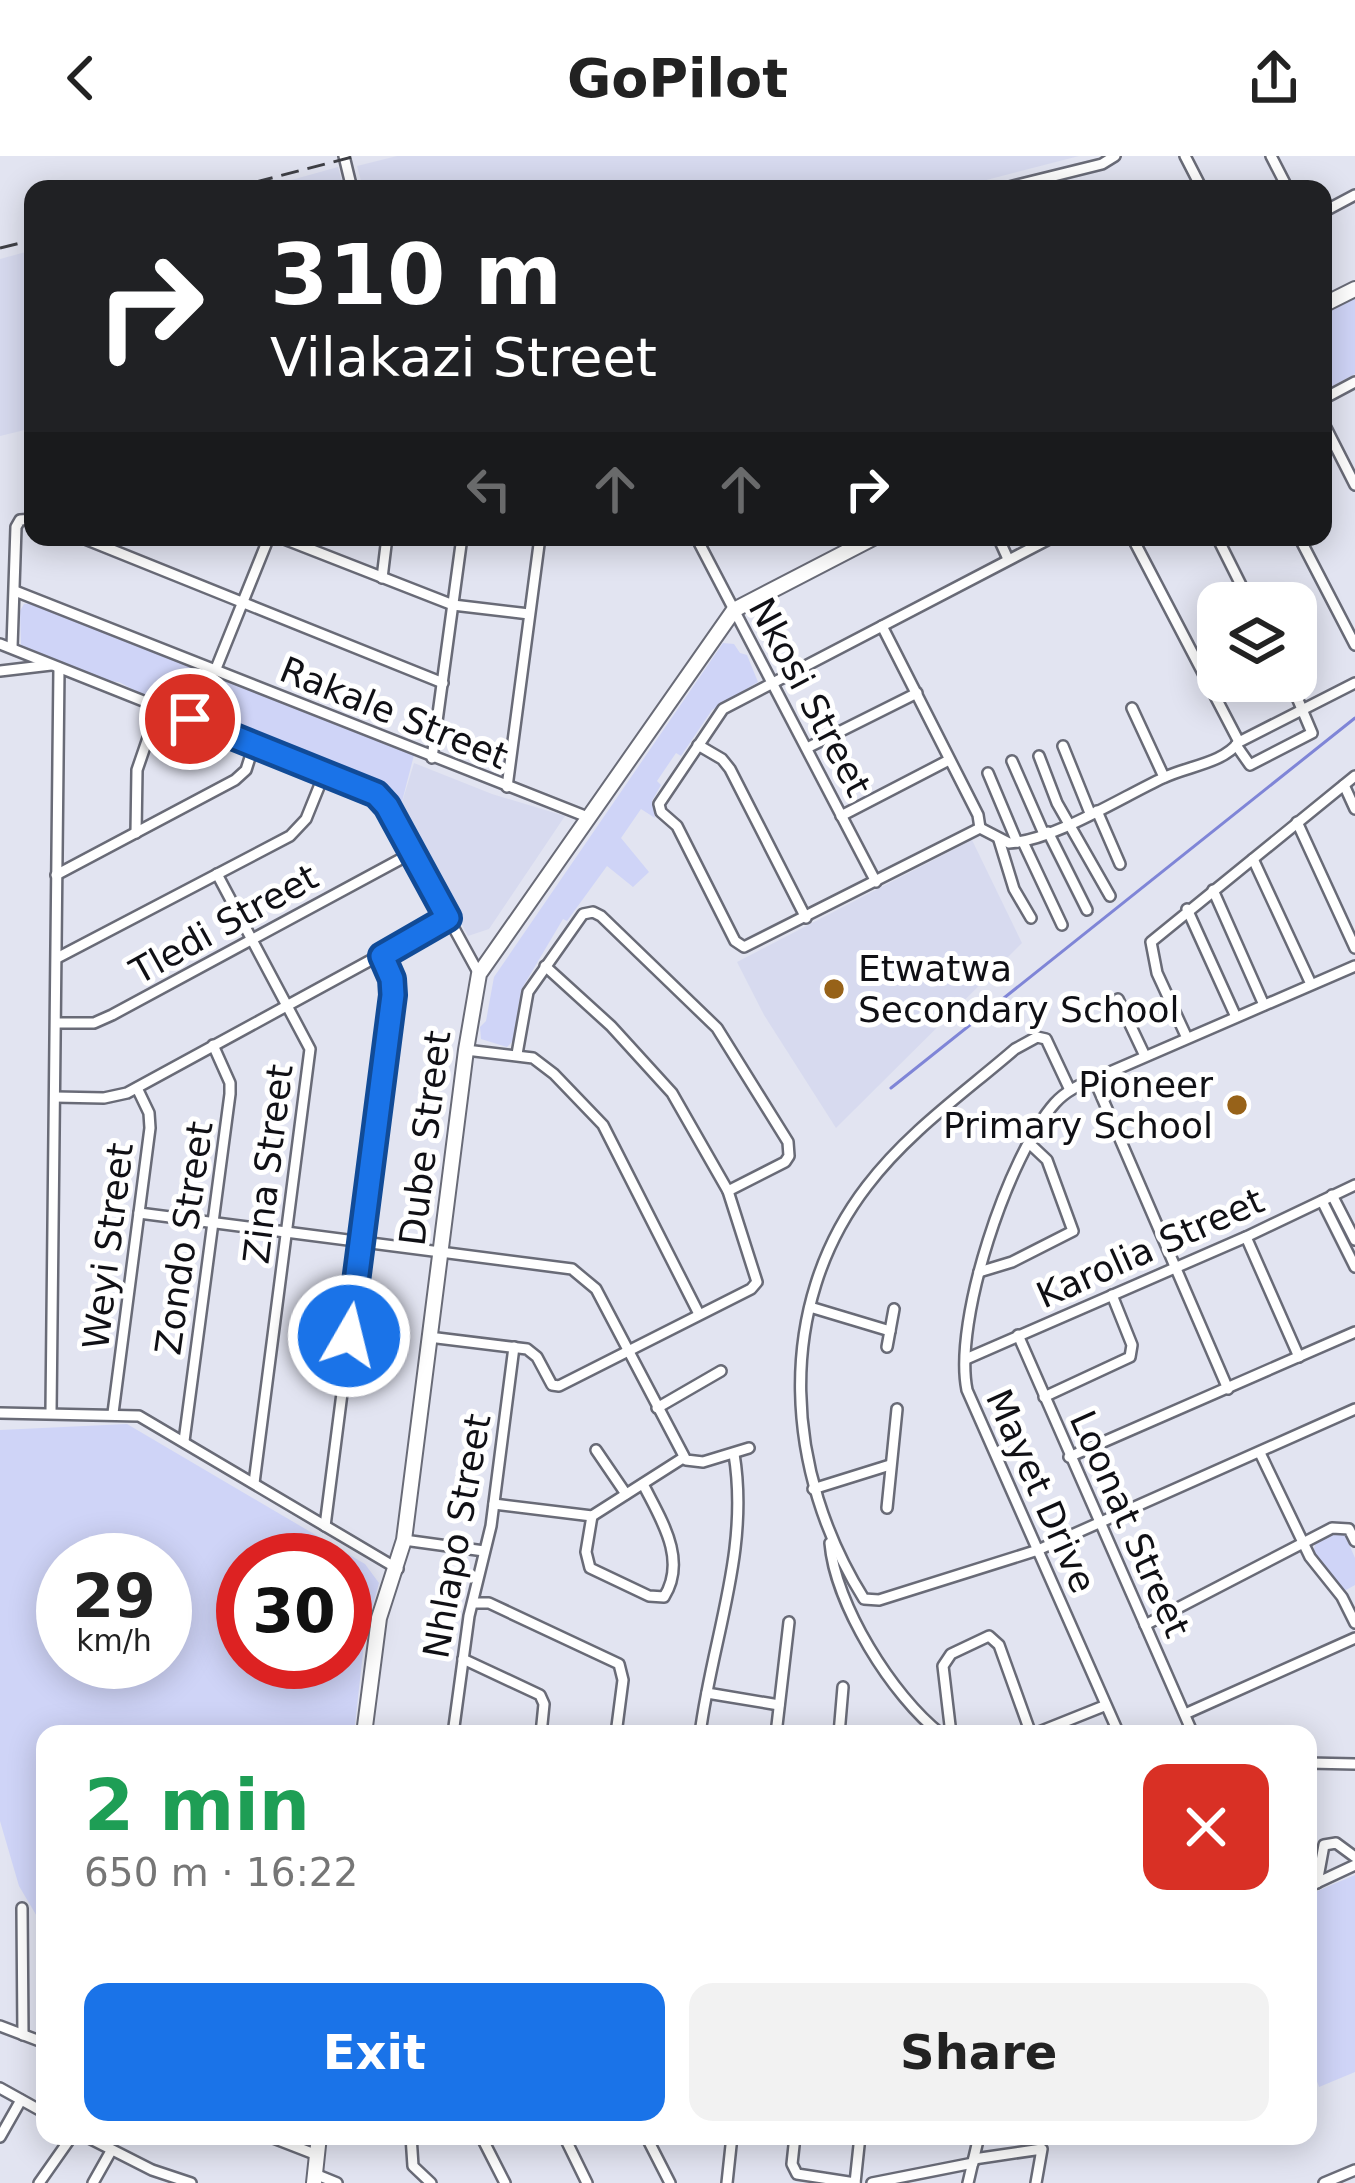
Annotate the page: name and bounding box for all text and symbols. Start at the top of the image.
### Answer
icon: back [48,45,114,111]
icon: share [1241,45,1307,111]
text: GoPilot [567,47,788,110]
text: 310 m [270,226,562,324]
icon: right [72,228,228,384]
text: Vilakazi Street [270,326,657,389]
icon: left [456,456,522,522]
icon: ahead [582,456,648,522]
icon: ahead [708,456,774,522]
icon: right [834,456,900,522]
map controls [1197,582,1317,702]
button: layers [1197,582,1317,702]
street label: Nkosi Street [741,591,879,803]
street label: Rakale Street [274,649,514,777]
pin [139,668,241,770]
icon: arrive [157,686,223,752]
street label: Tledi Street [122,856,325,993]
place label: Etwatwa Secondary School [858,948,1180,1030]
marker: Etwatwa Secondary School [821,976,847,1002]
street label: Dube Street [391,1028,459,1248]
street label: Zina Street [235,1062,301,1266]
place label: Pioneer Primary School [943,1064,1213,1146]
marker: Pioneer Primary School [1224,1092,1250,1118]
street label: Zondo Street [147,1119,221,1357]
street label: Weyi Street [75,1140,141,1352]
street label: Karolia Street [1030,1180,1270,1316]
position arrow [286,1273,412,1399]
street label: Mayet Drive [978,1383,1104,1599]
street label: Loonat Street [1062,1405,1198,1643]
street label: Nhlapo Street [415,1411,499,1661]
speed limit sign: 30 [216,1533,372,1689]
text: 29 [72,1561,156,1631]
text: km/h [76,1623,152,1658]
text: 2 min [84,1763,310,1847]
button: close [1143,1764,1269,1890]
text: 650 m · 16:22 [84,1850,358,1895]
button: Exit [84,1983,665,2121]
button: Share [689,1983,1269,2121]

